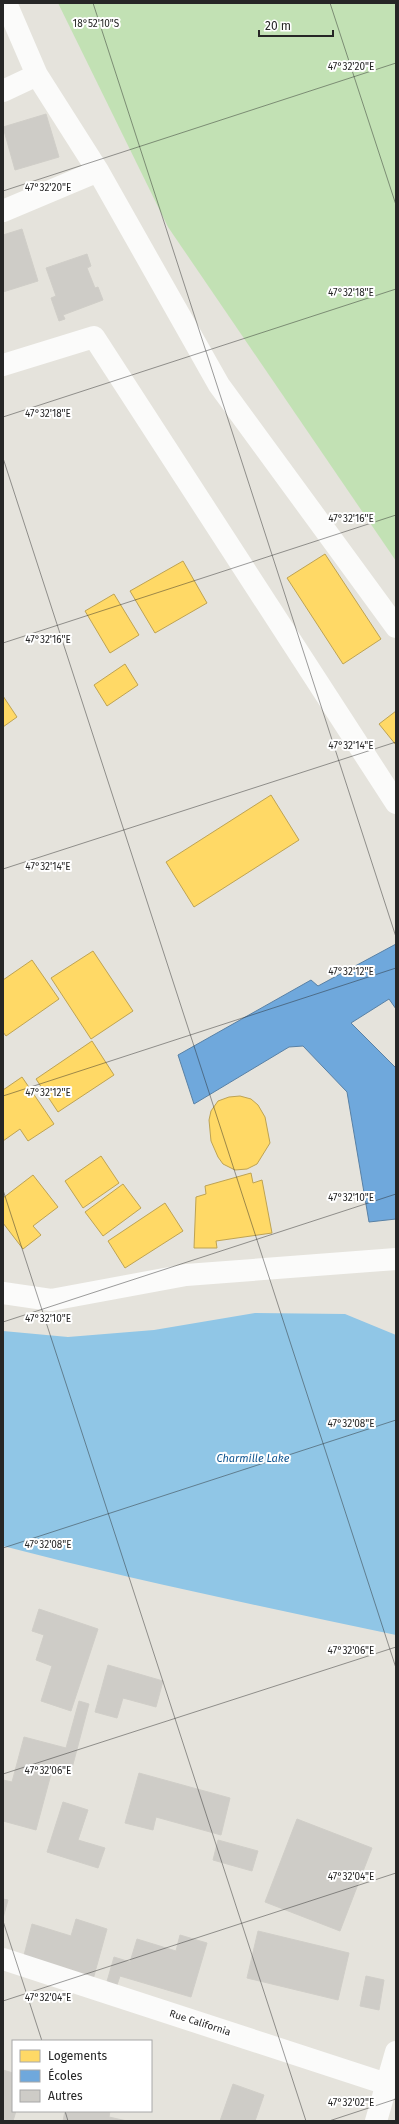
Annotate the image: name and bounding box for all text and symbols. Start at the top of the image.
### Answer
scale bar [259,12,333,38]
text: 18°52'10"S [73,18,120,30]
text: 20 m [265,19,291,33]
text: 47°32'20"E [328,61,374,73]
text: 47°32'20"E [25,182,71,194]
text: 47°32'18"E [328,287,374,299]
text: 47°32'18"E [25,408,71,420]
text: 47°32'16"E [328,513,374,525]
text: 47°32'16"E [25,634,71,646]
text: 47°32'14"E [328,740,374,752]
text: 47°32'14"E [25,861,71,873]
text: 47°32'12"E [328,966,374,978]
text: 47°32'12"E [25,1087,71,1099]
text: 47°32'10"E [328,1192,374,1204]
text: 47°32'10"E [25,1313,71,1325]
text: 47°32'08"E [327,1418,375,1430]
water label: Charmille Lake [216,1452,290,1465]
text: 47°32'08"E [24,1539,72,1551]
text: 47°32'06"E [328,1645,374,1657]
text: 47°32'06"E [25,1765,71,1777]
text: 47°32'04"E [328,1871,374,1883]
text: 47°32'04"E [25,1992,71,2004]
street label: Rue California [168,2007,232,2039]
legend [12,2040,152,2112]
text: Logements [48,2049,107,2063]
text: Écoles [48,2068,83,2083]
text: Autres [48,2089,83,2103]
text: 47°32'02"E [328,2097,374,2109]

